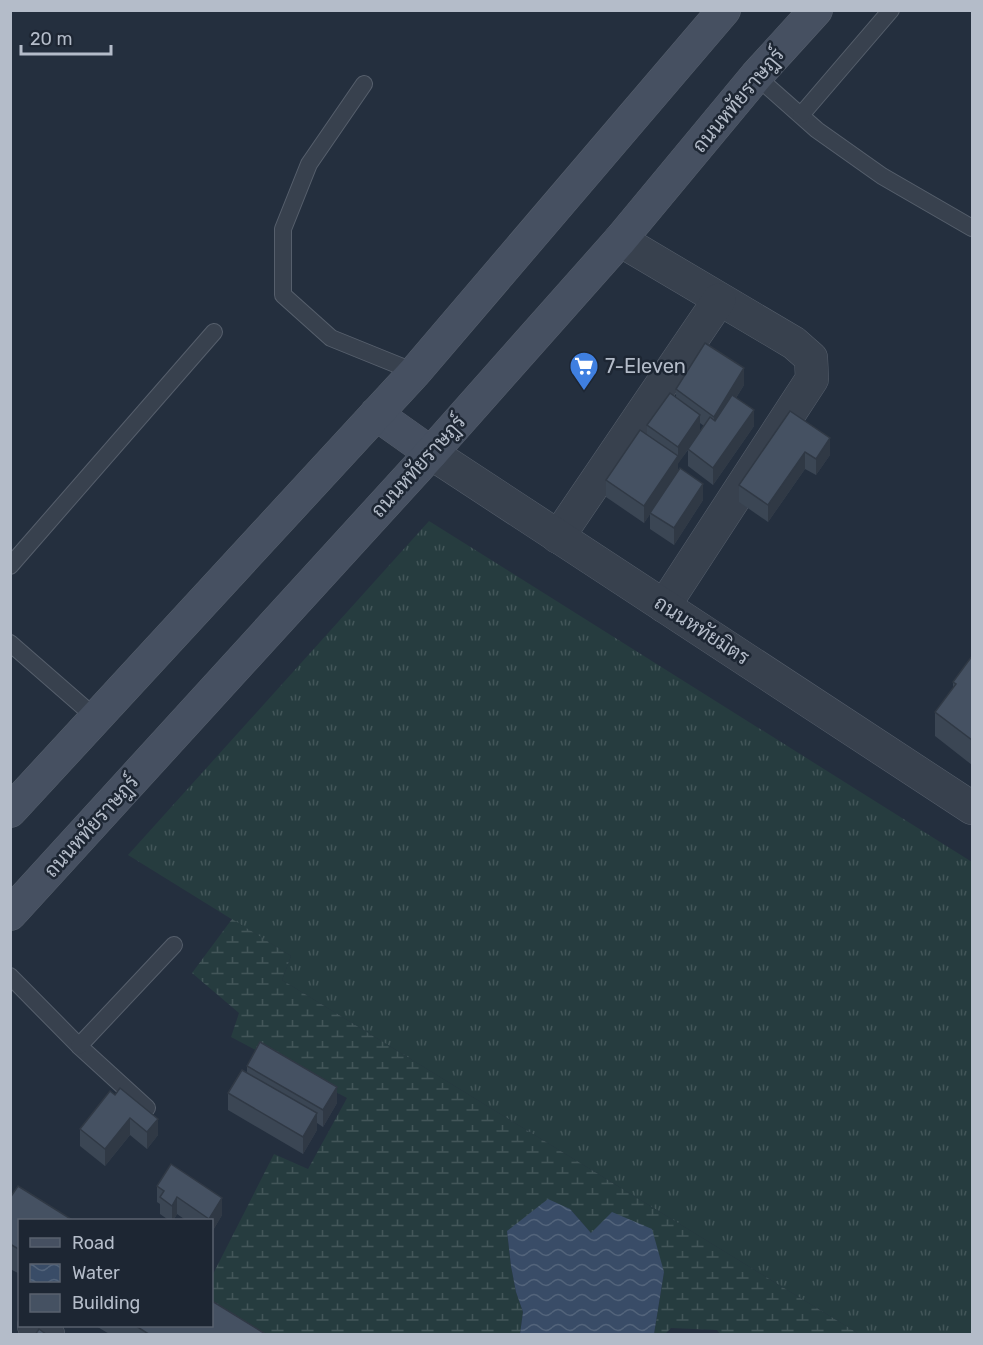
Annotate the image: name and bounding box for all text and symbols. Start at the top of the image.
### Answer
scale bar [21,18,111,56]
text: 20 m [30,28,72,50]
street label: ถนนหทัยราษฎร์ [686,41,790,159]
supermarket icon: 7-Eleven [568,350,600,392]
place label: 7-Eleven [605,354,686,378]
street label: ถนนหทัยราษฎร์ [364,409,472,523]
street label: ถนนหทัยมิตร [650,590,754,670]
street label: ถนนหทัยราษฎร์ [37,769,145,883]
legend [18,1219,213,1327]
text: Road [72,1232,115,1254]
text: Water [72,1262,120,1284]
text: Building [72,1292,140,1314]

